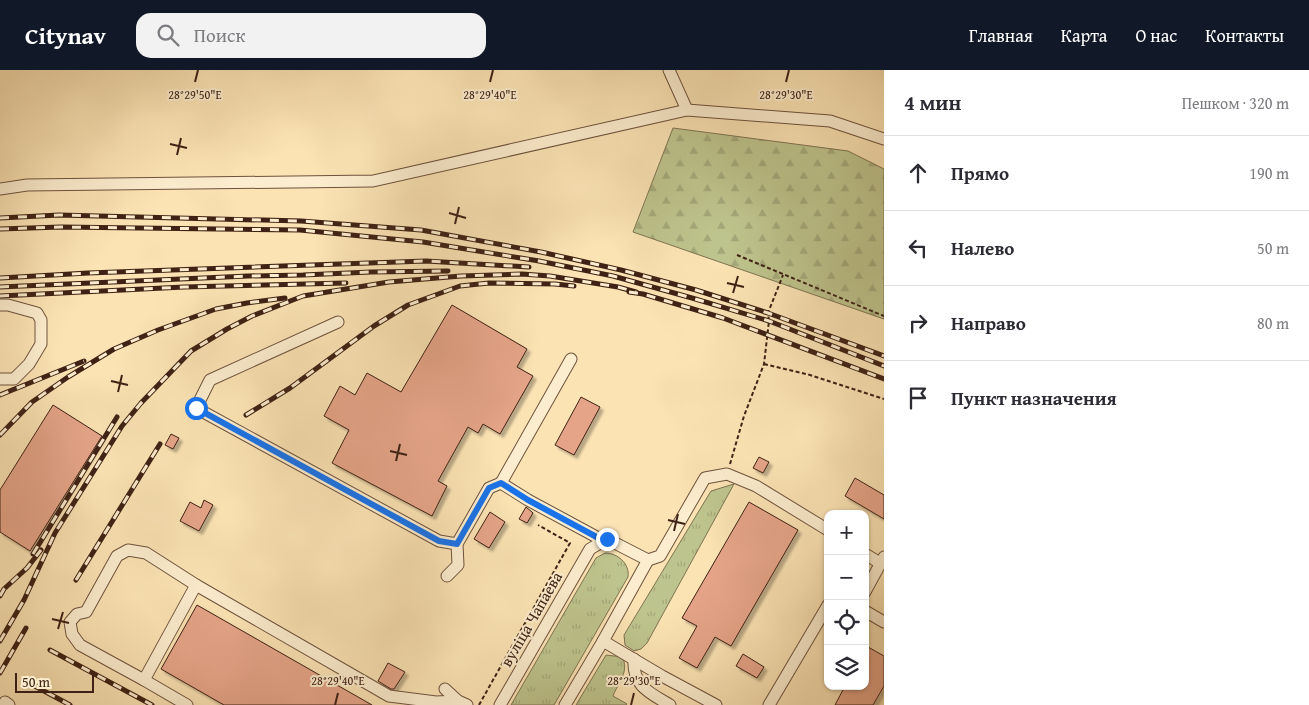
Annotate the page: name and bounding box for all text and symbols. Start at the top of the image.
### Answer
search box [136,13,486,58]
text: Citynav [25,18,106,53]
icon: search [154,21,182,49]
text: Поиск [194,21,245,49]
text: Главная [969,22,1033,49]
text: Карта [1061,22,1107,49]
text: О нас [1135,22,1177,49]
text: Контакты [1205,22,1284,49]
text: 28°29'50"E [168,86,222,103]
text: 28°29'40"E [463,86,517,103]
text: 28°29'30"E [759,86,813,103]
text: 4 мин [904,87,961,118]
text: Пешком · 320 m [1182,91,1289,115]
icon: ahead [904,159,932,187]
text: Прямо [951,159,1009,187]
text: 190 m [1249,161,1289,185]
icon: left [904,234,932,262]
text: Налево [951,234,1014,262]
text: 50 m [1257,236,1289,260]
icon: right [904,309,932,337]
text: Направо [951,309,1026,337]
text: 80 m [1257,311,1289,335]
icon: arrive [904,384,932,412]
text: Пункт назначения [951,384,1117,412]
route start [185,397,208,420]
map controls [824,510,869,690]
button: + [824,510,869,555]
route end [596,528,619,551]
button: − [824,555,869,600]
street label: вуліца Чапаева [494,567,568,671]
button: locate [824,600,869,645]
button: layers [824,645,869,690]
scale bar [15,670,94,693]
text: 50 m [22,672,50,692]
text: 28°29'40"E [311,672,365,689]
text: 28°29'30"E [607,672,661,689]

